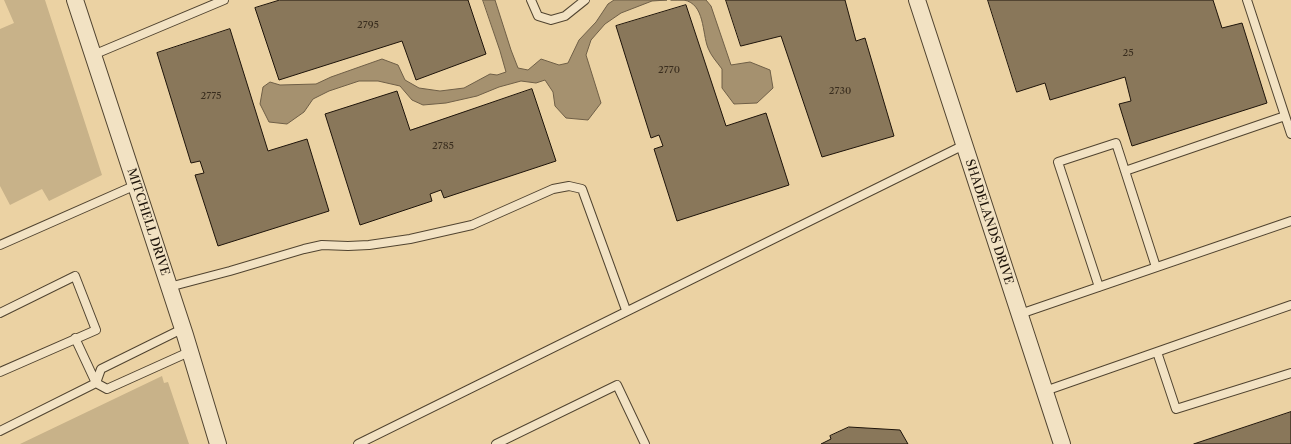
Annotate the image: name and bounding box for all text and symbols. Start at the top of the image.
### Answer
house number: 2795 [357,19,379,31]
house number: 25 [1122,47,1134,59]
house number: 2770 [658,64,680,76]
house number: 2730 [829,85,851,97]
house number: 2775 [200,90,222,102]
house number: 2785 [432,140,454,152]
street label: SHADELANDS DRIVE [962,158,1016,286]
street label: MITCHELL DRIVE [124,166,172,278]

